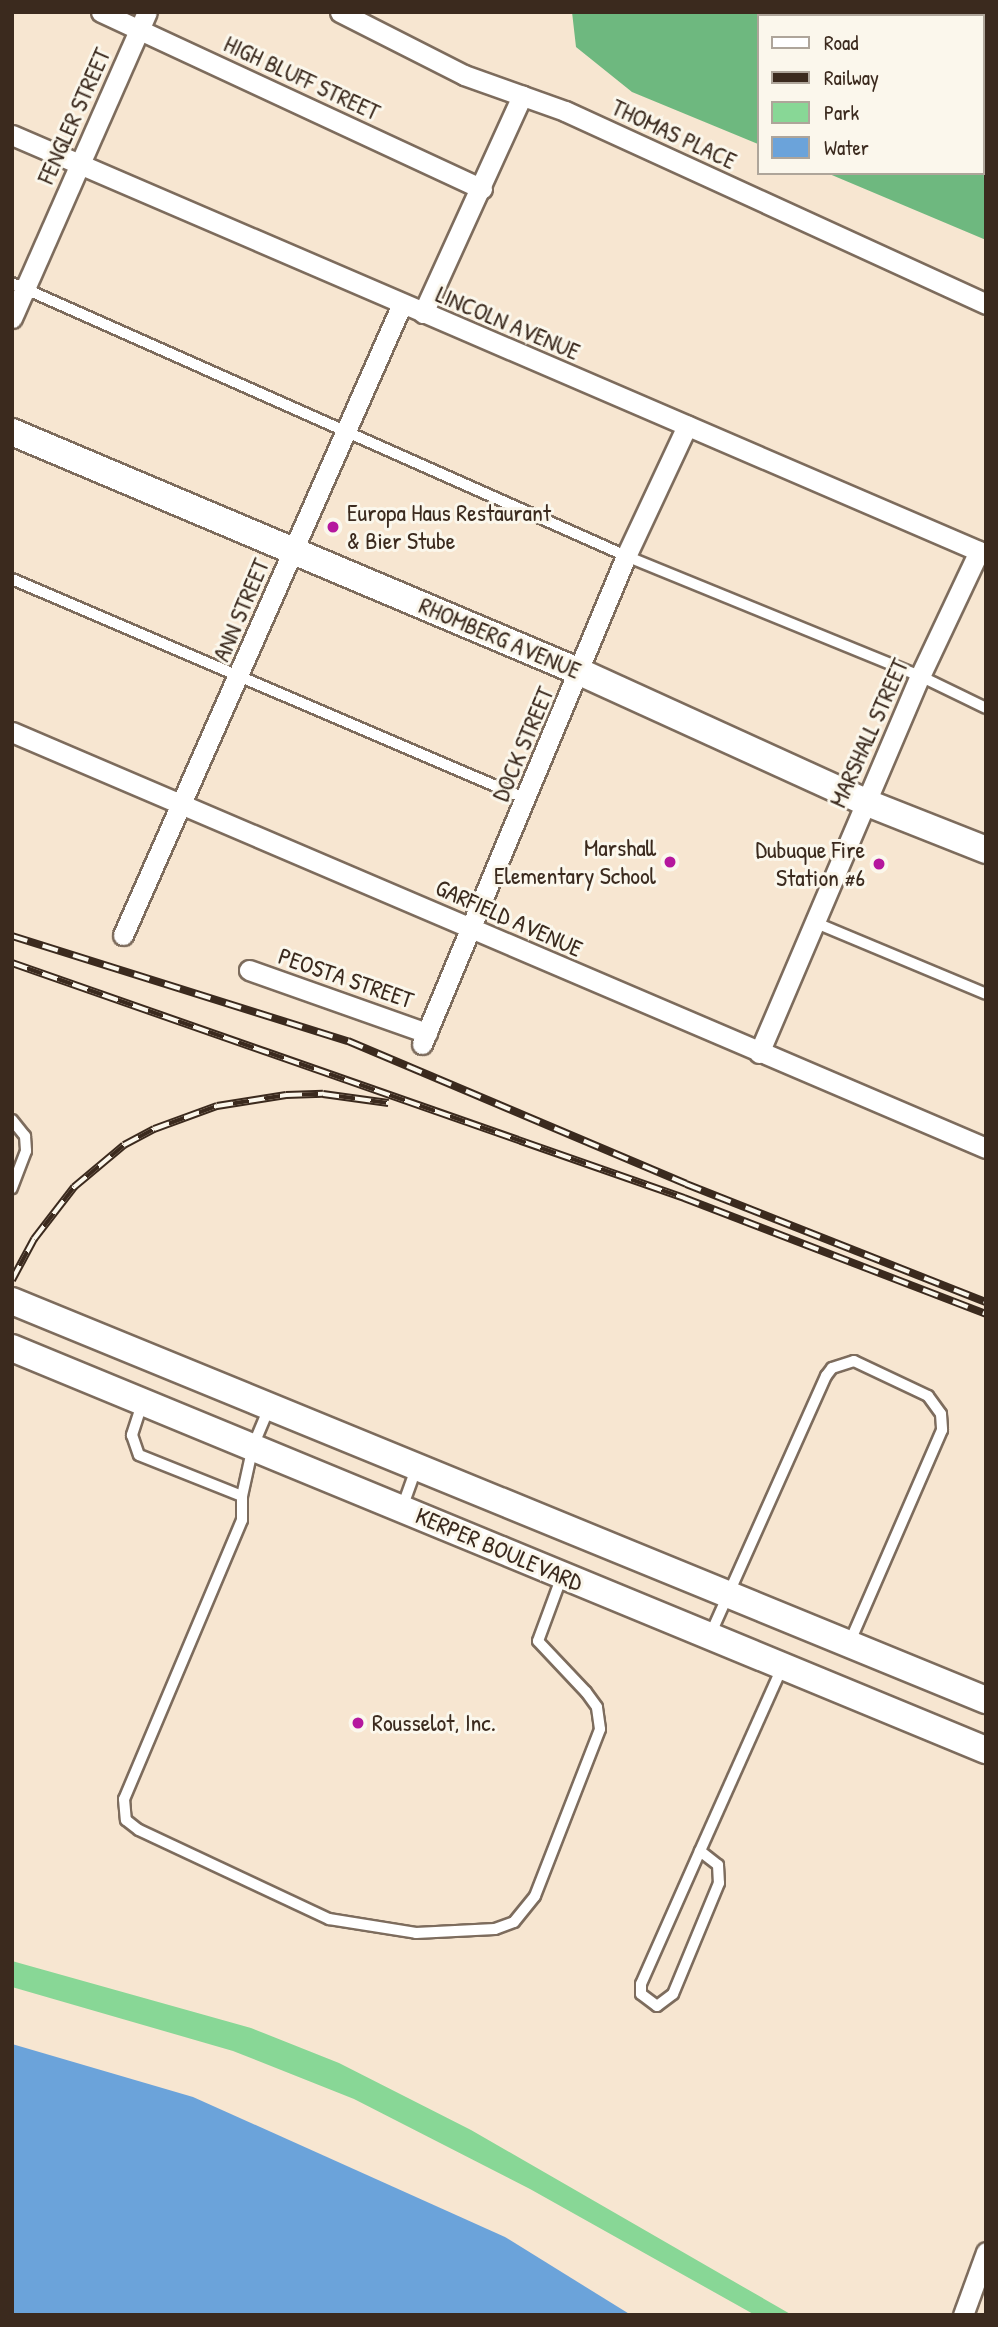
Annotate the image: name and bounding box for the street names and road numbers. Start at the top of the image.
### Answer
street label: HIGH BLUFF STREET [220,29,384,127]
street label: FENGLER STREET [31,44,117,188]
street label: THOMAS PLACE [607,93,741,175]
street label: LINCOLN AVENUE [432,280,584,366]
street label: ANN STREET [207,555,275,665]
street label: RHOMBERG AVENUE [415,591,585,685]
street label: MARSHALL STREET [823,654,915,812]
street label: DOCK STREET [486,682,560,806]
street label: GARFIELD AVENUE [431,873,587,963]
street label: PEOSTA STREET [275,942,417,1014]
street label: KERPER BOULEVARD [411,1501,587,1597]

